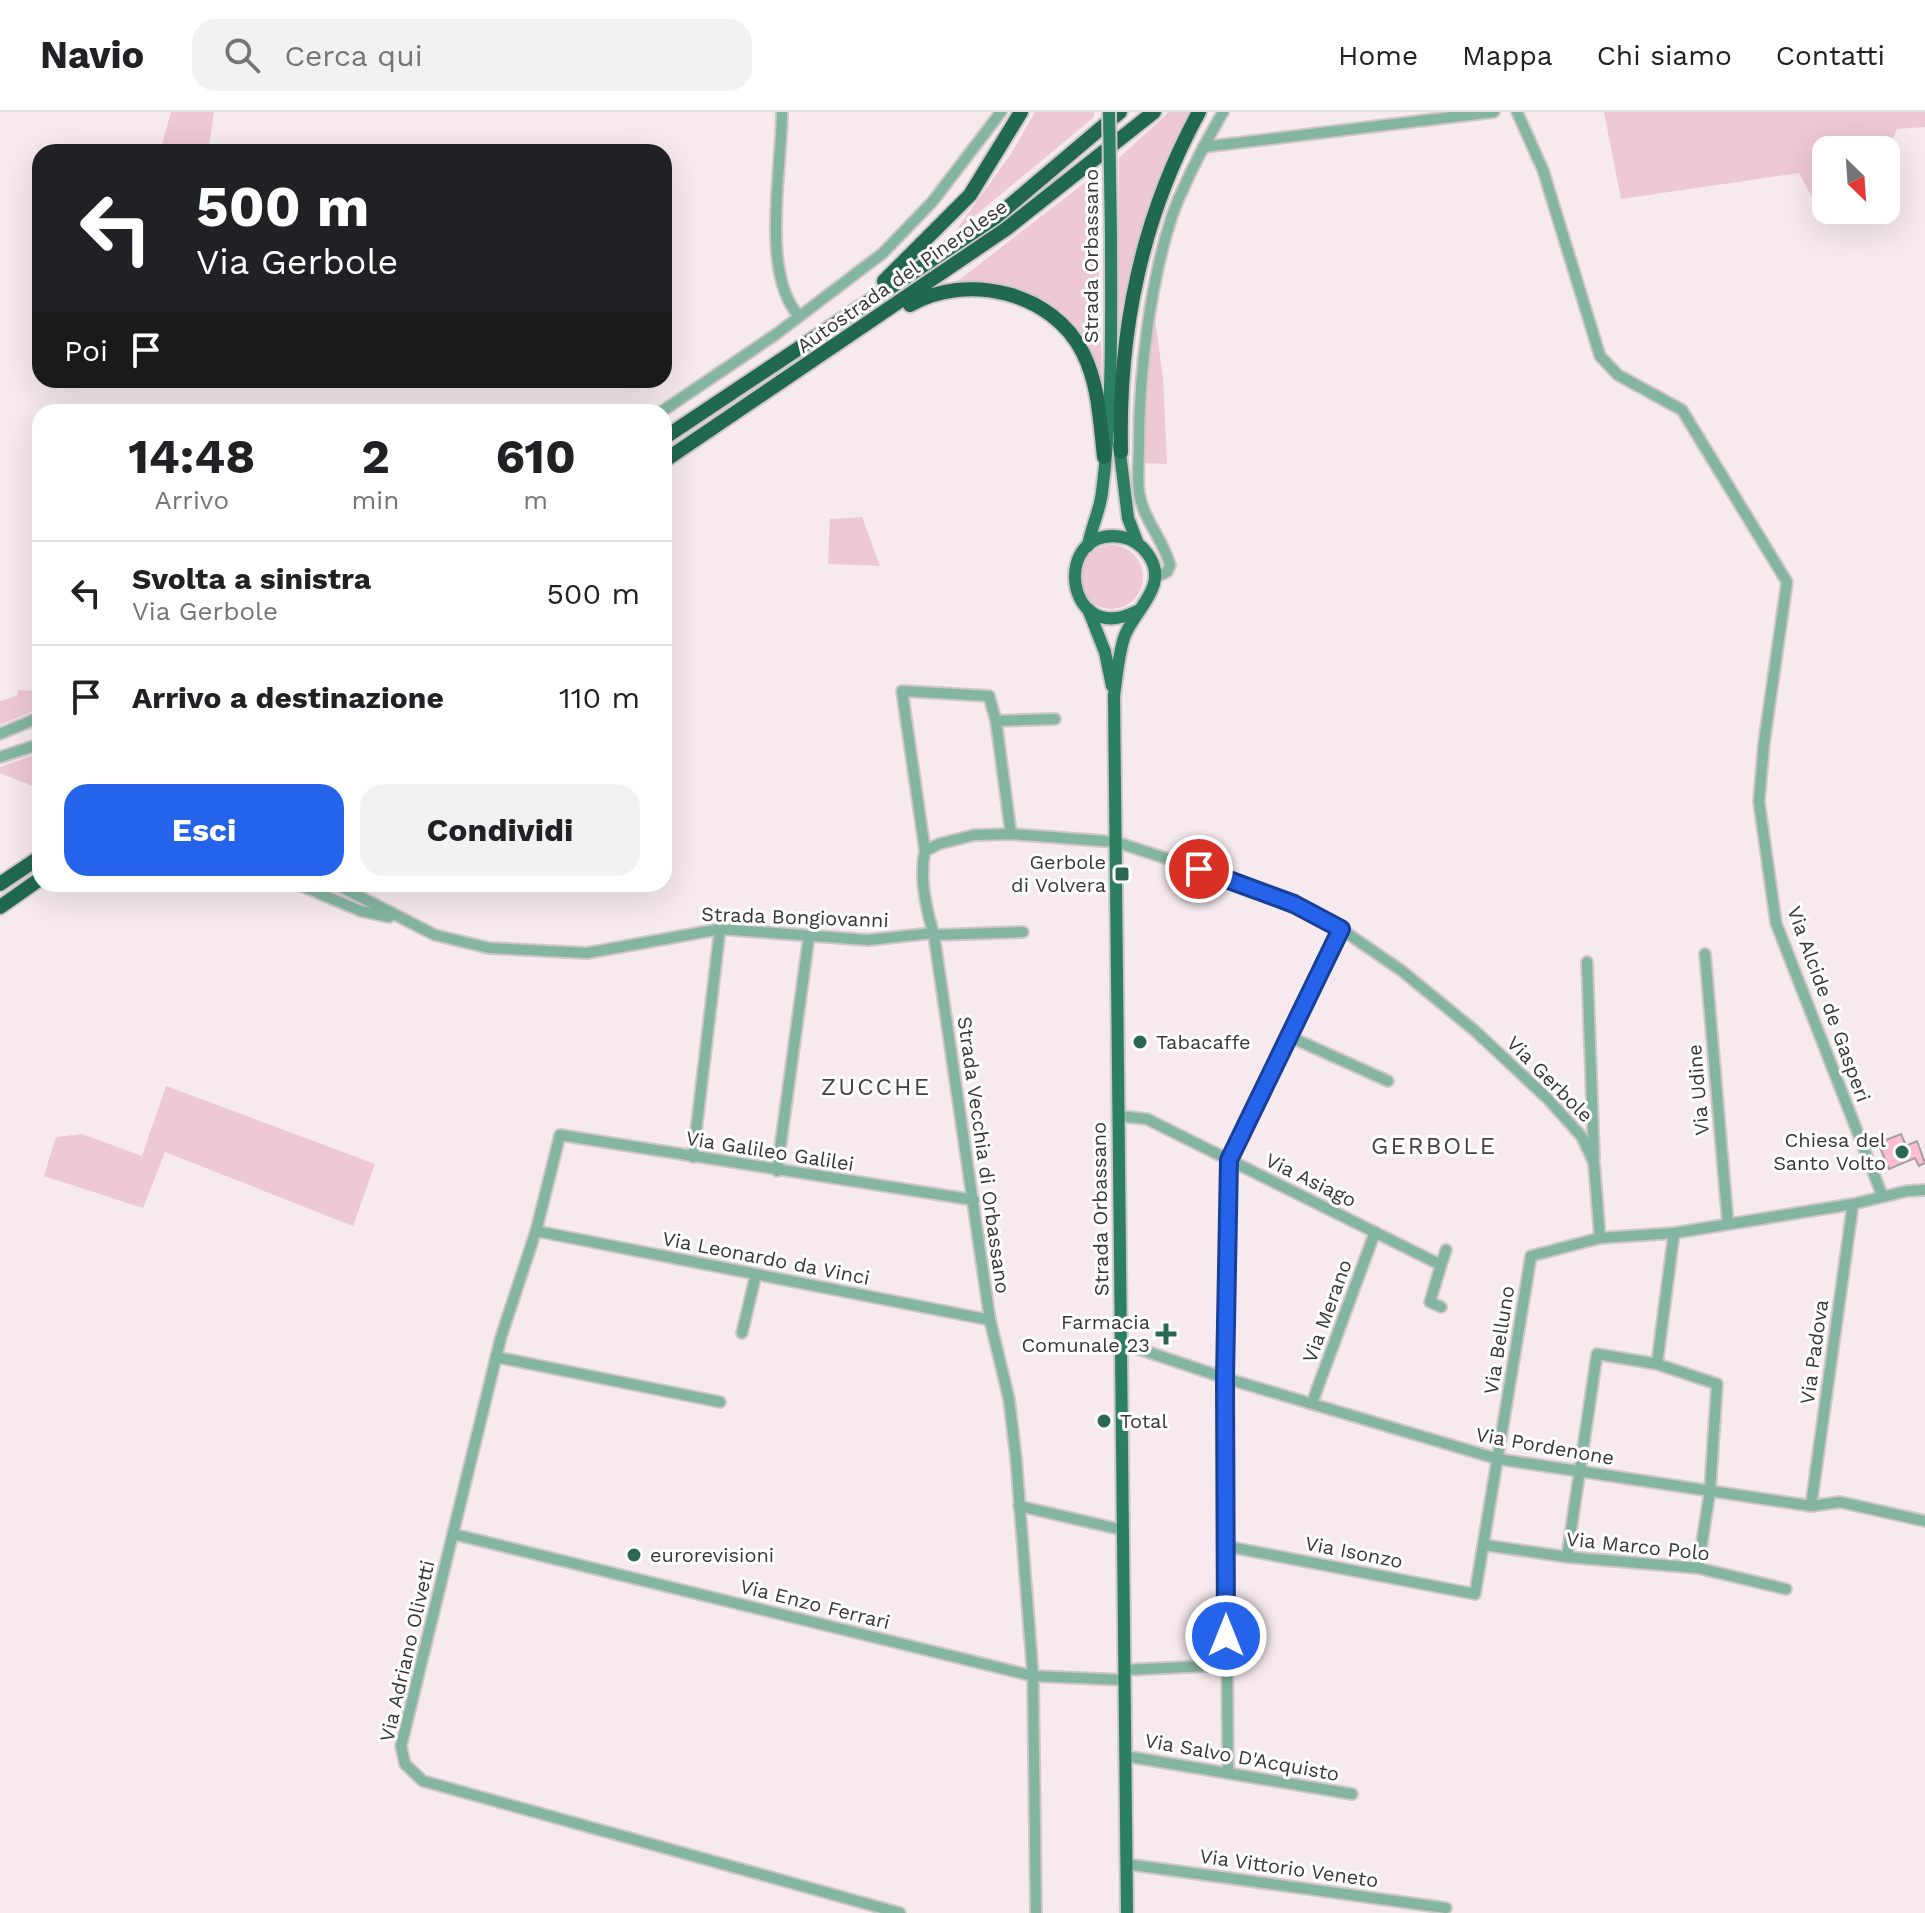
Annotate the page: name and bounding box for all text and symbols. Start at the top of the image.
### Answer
search box [192,19,752,91]
text: Navio [40,33,144,77]
icon: search [220,33,264,77]
text: Cerca qui [284,38,423,73]
text: Home [1338,39,1418,72]
text: Mappa [1462,39,1553,72]
text: Chi siamo [1597,39,1732,72]
text: Contatti [1776,39,1885,72]
north arrow [1812,136,1900,224]
map controls [1812,136,1900,224]
street label: Strada Orbassano [1079,169,1103,343]
text: 500 m [196,174,370,240]
icon: left [64,176,168,280]
street label: Autostrada del Pinerolese [792,194,1012,358]
text: Via Gerbole [196,241,398,283]
icon: arrive [124,328,168,372]
text: Poi [64,333,108,368]
text: 14:48 [128,428,255,485]
text: 2 [361,428,390,485]
text: 610 [496,428,576,485]
text: Arrivo [155,485,229,515]
text: min [352,485,399,515]
text: m [523,485,548,515]
text: Svolta a sinistra [132,561,371,596]
icon: left [64,571,108,615]
text: 500 m [546,576,640,611]
text: Via Gerbole [132,596,278,626]
icon: arrive [64,675,108,719]
text: Arrivo a destinazione [132,680,444,715]
text: 110 m [559,680,640,715]
button: Esci [64,784,344,876]
button: Condividi [360,784,640,876]
pin [1165,835,1233,903]
icon: arrive [1177,847,1221,891]
place label: Gerbole di Volvera [1011,850,1106,897]
marker: Gerbole di Volvera [1113,865,1131,883]
street label: Strada Bongiovanni [701,902,889,932]
street label: Via Alcide de Gasperi [1782,903,1876,1105]
street label: Strada Vecchia di Orbassano [953,1015,1015,1295]
place label: Tabacaffe [1156,1030,1251,1054]
street label: Via Gerbole [1502,1031,1598,1127]
marker: Tabacaffe [1131,1033,1149,1051]
street label: Via Udine [1682,1043,1714,1137]
district label: ZUCCHE [821,1073,931,1101]
street label: Strada Orbassano [1086,1122,1114,1296]
street label: Via Galileo Galilei [684,1126,856,1176]
place label: Chiesa del Santo Volto [1773,1128,1886,1175]
district label: GERBOLE [1371,1132,1497,1160]
marker: Chiesa del Santo Volto [1893,1143,1911,1161]
street label: Via Asiago [1262,1148,1360,1212]
street label: Via Leonardo da Vinci [660,1226,872,1290]
street label: Via Merano [1297,1256,1357,1366]
street label: Via Belluno [1479,1284,1519,1396]
street label: Via Padova [1795,1298,1833,1406]
place label: Farmacia Comunale 23 [1021,1310,1150,1357]
marker: Farmacia Comunale 23 [1157,1325,1175,1343]
place label: Total [1120,1409,1168,1433]
marker: Total [1095,1412,1113,1430]
street label: Via Pordenone [1474,1422,1616,1470]
street label: Via Marco Polo [1565,1527,1711,1565]
street label: Via Isonzo [1303,1531,1405,1573]
place label: eurorevisioni [650,1543,774,1567]
marker: eurorevisioni [625,1546,643,1564]
street label: Via Adriano Olivetti [374,1558,440,1744]
street label: Via Enzo Ferrari [737,1574,893,1634]
position arrow [1184,1594,1268,1678]
street label: Via Salvo D'Acquisto [1143,1728,1341,1786]
street label: Via Vittorio Veneto [1198,1844,1380,1892]

